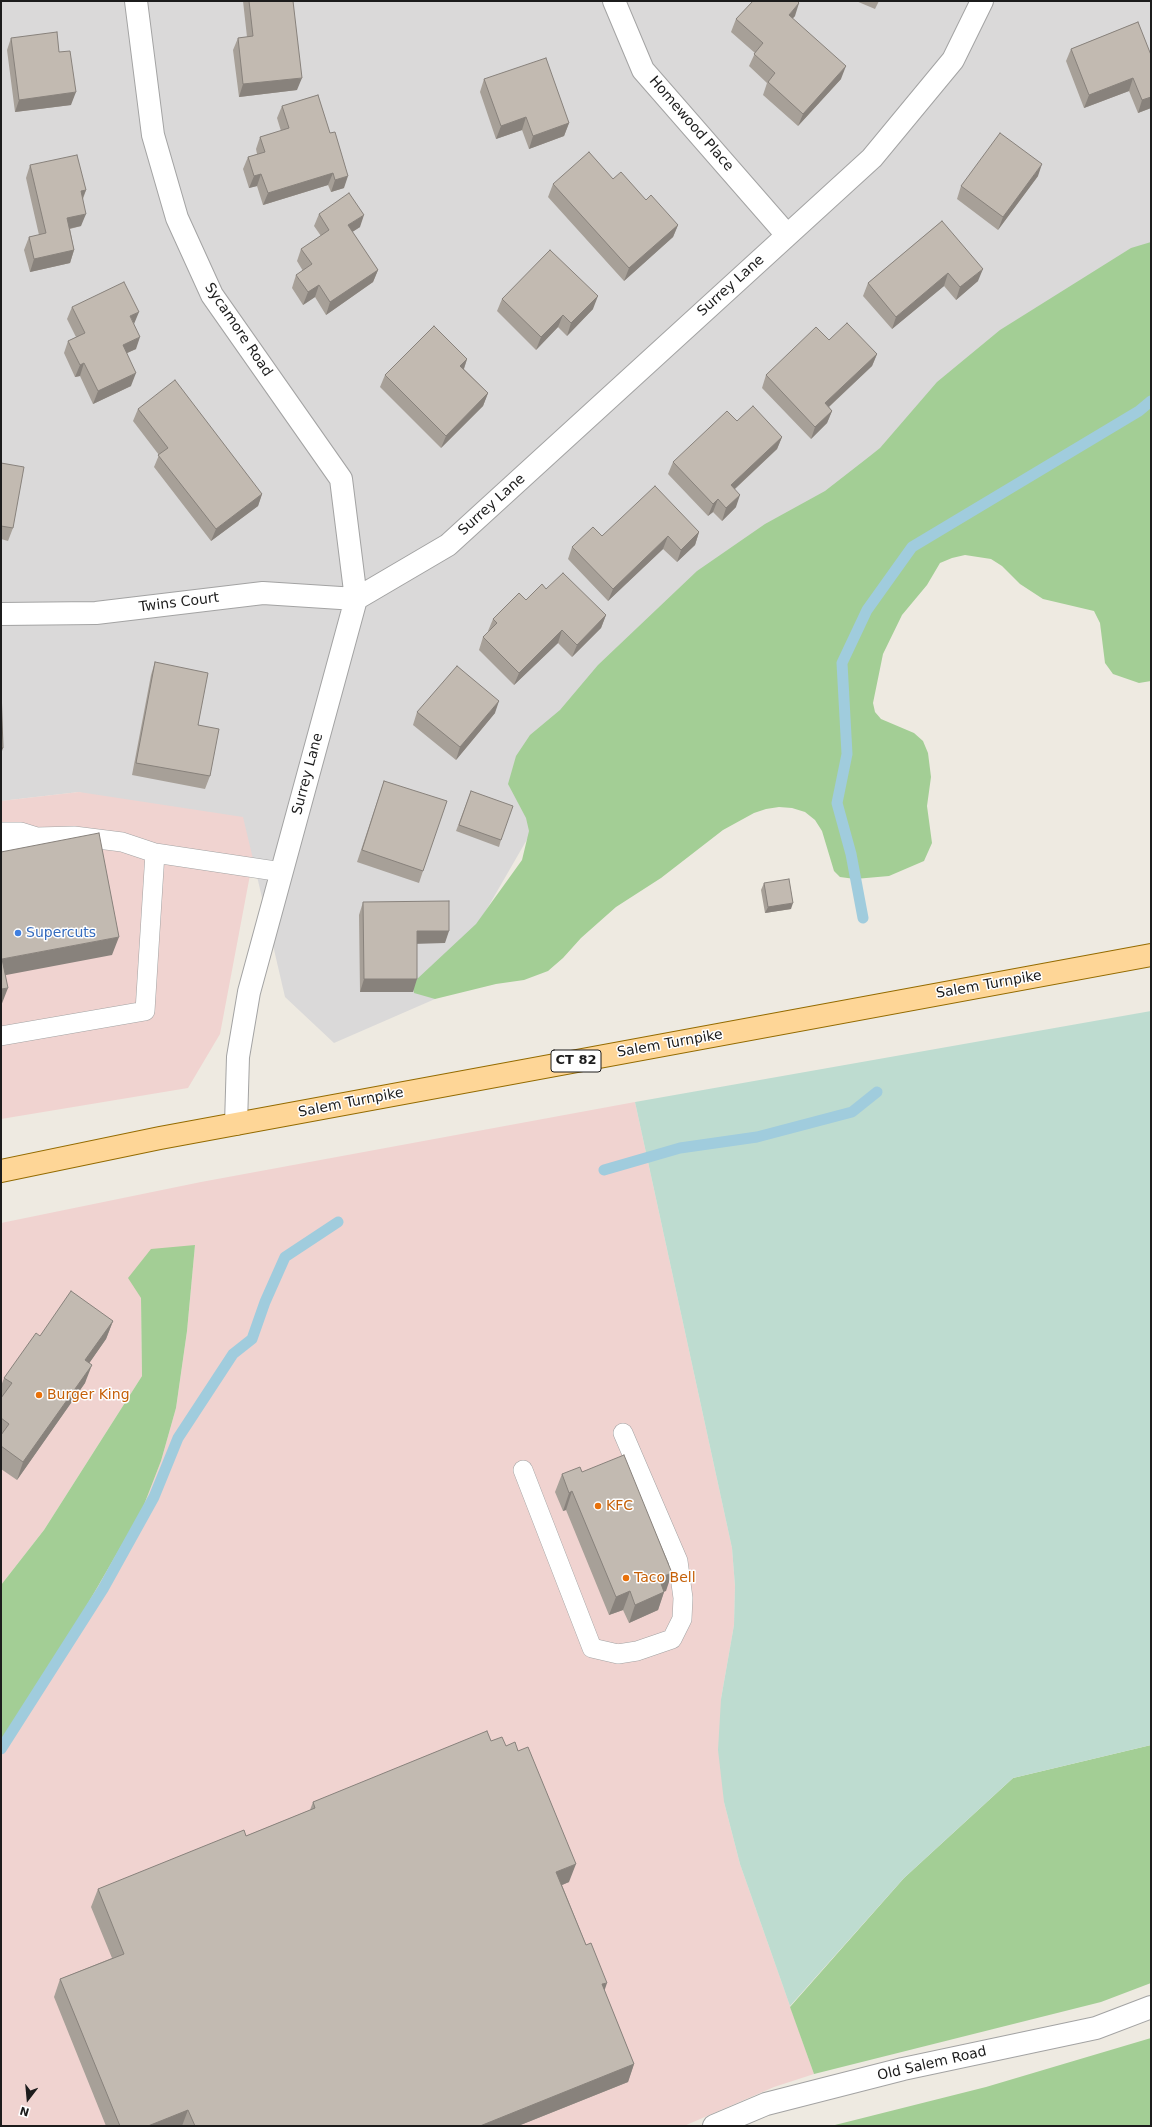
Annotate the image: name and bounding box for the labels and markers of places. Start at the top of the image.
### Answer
place label: Supercuts [26,925,96,941]
marker: Supercuts [13,928,23,938]
place label: Burger King [47,1387,130,1403]
marker: Burger King [34,1390,44,1400]
place label: KFC [606,1498,633,1514]
marker: KFC [593,1501,603,1511]
place label: Taco Bell [634,1570,696,1586]
marker: Taco Bell [621,1573,631,1583]

